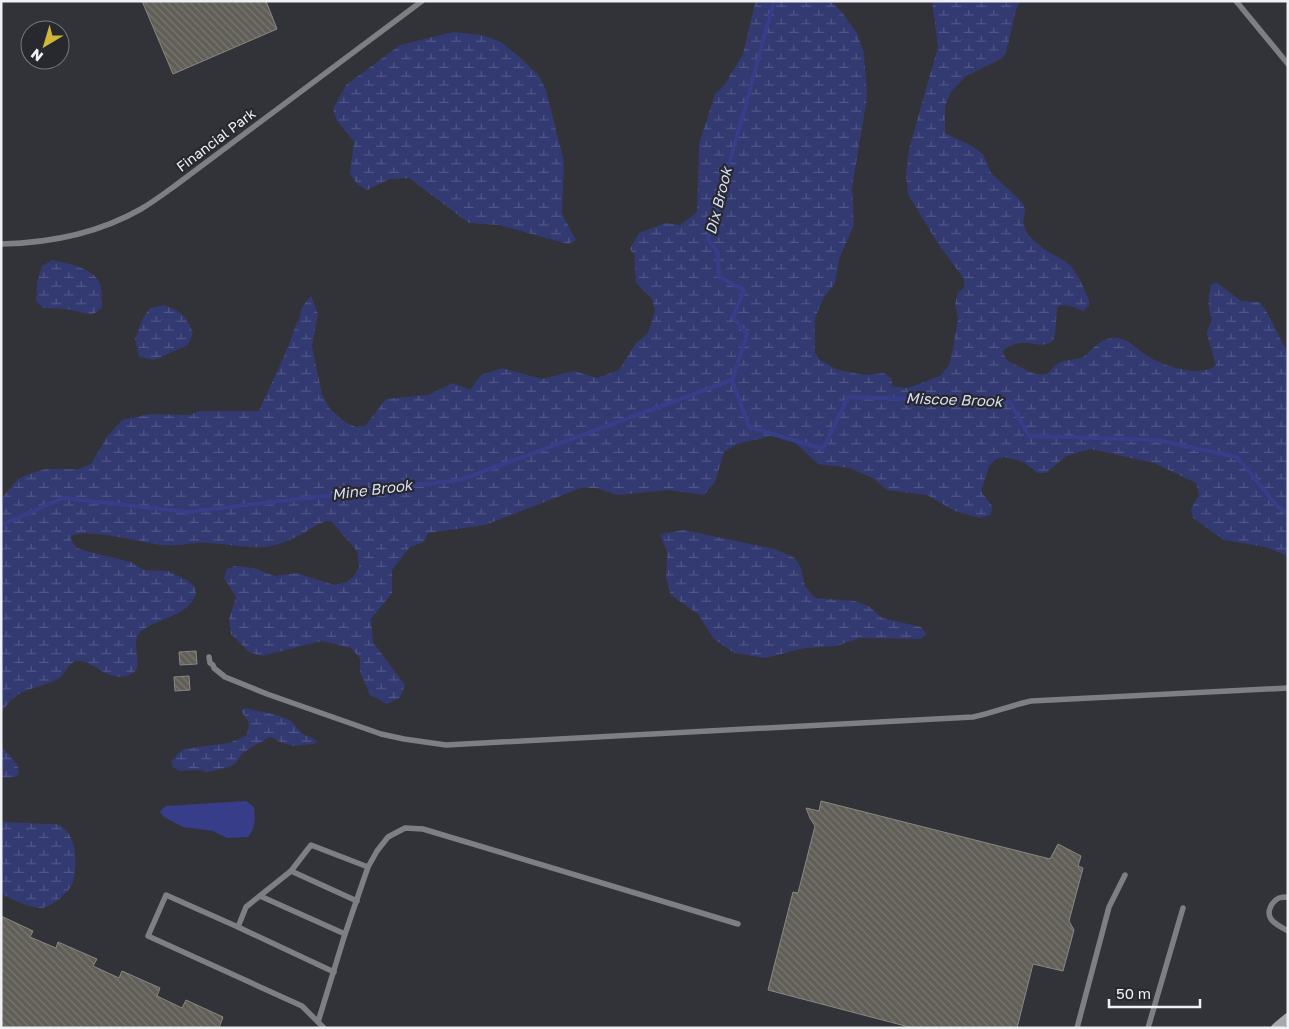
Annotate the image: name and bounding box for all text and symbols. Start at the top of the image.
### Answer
north arrow [20,20,70,70]
text: N [27,46,46,66]
street label: Financial Park [173,104,259,175]
water label: Dix Brook [701,164,735,236]
water label: Miscoe Brook [905,388,1004,410]
water label: Mine Brook [331,475,415,503]
scale bar [1109,976,1200,1008]
text: 50 m [1116,984,1151,1002]

